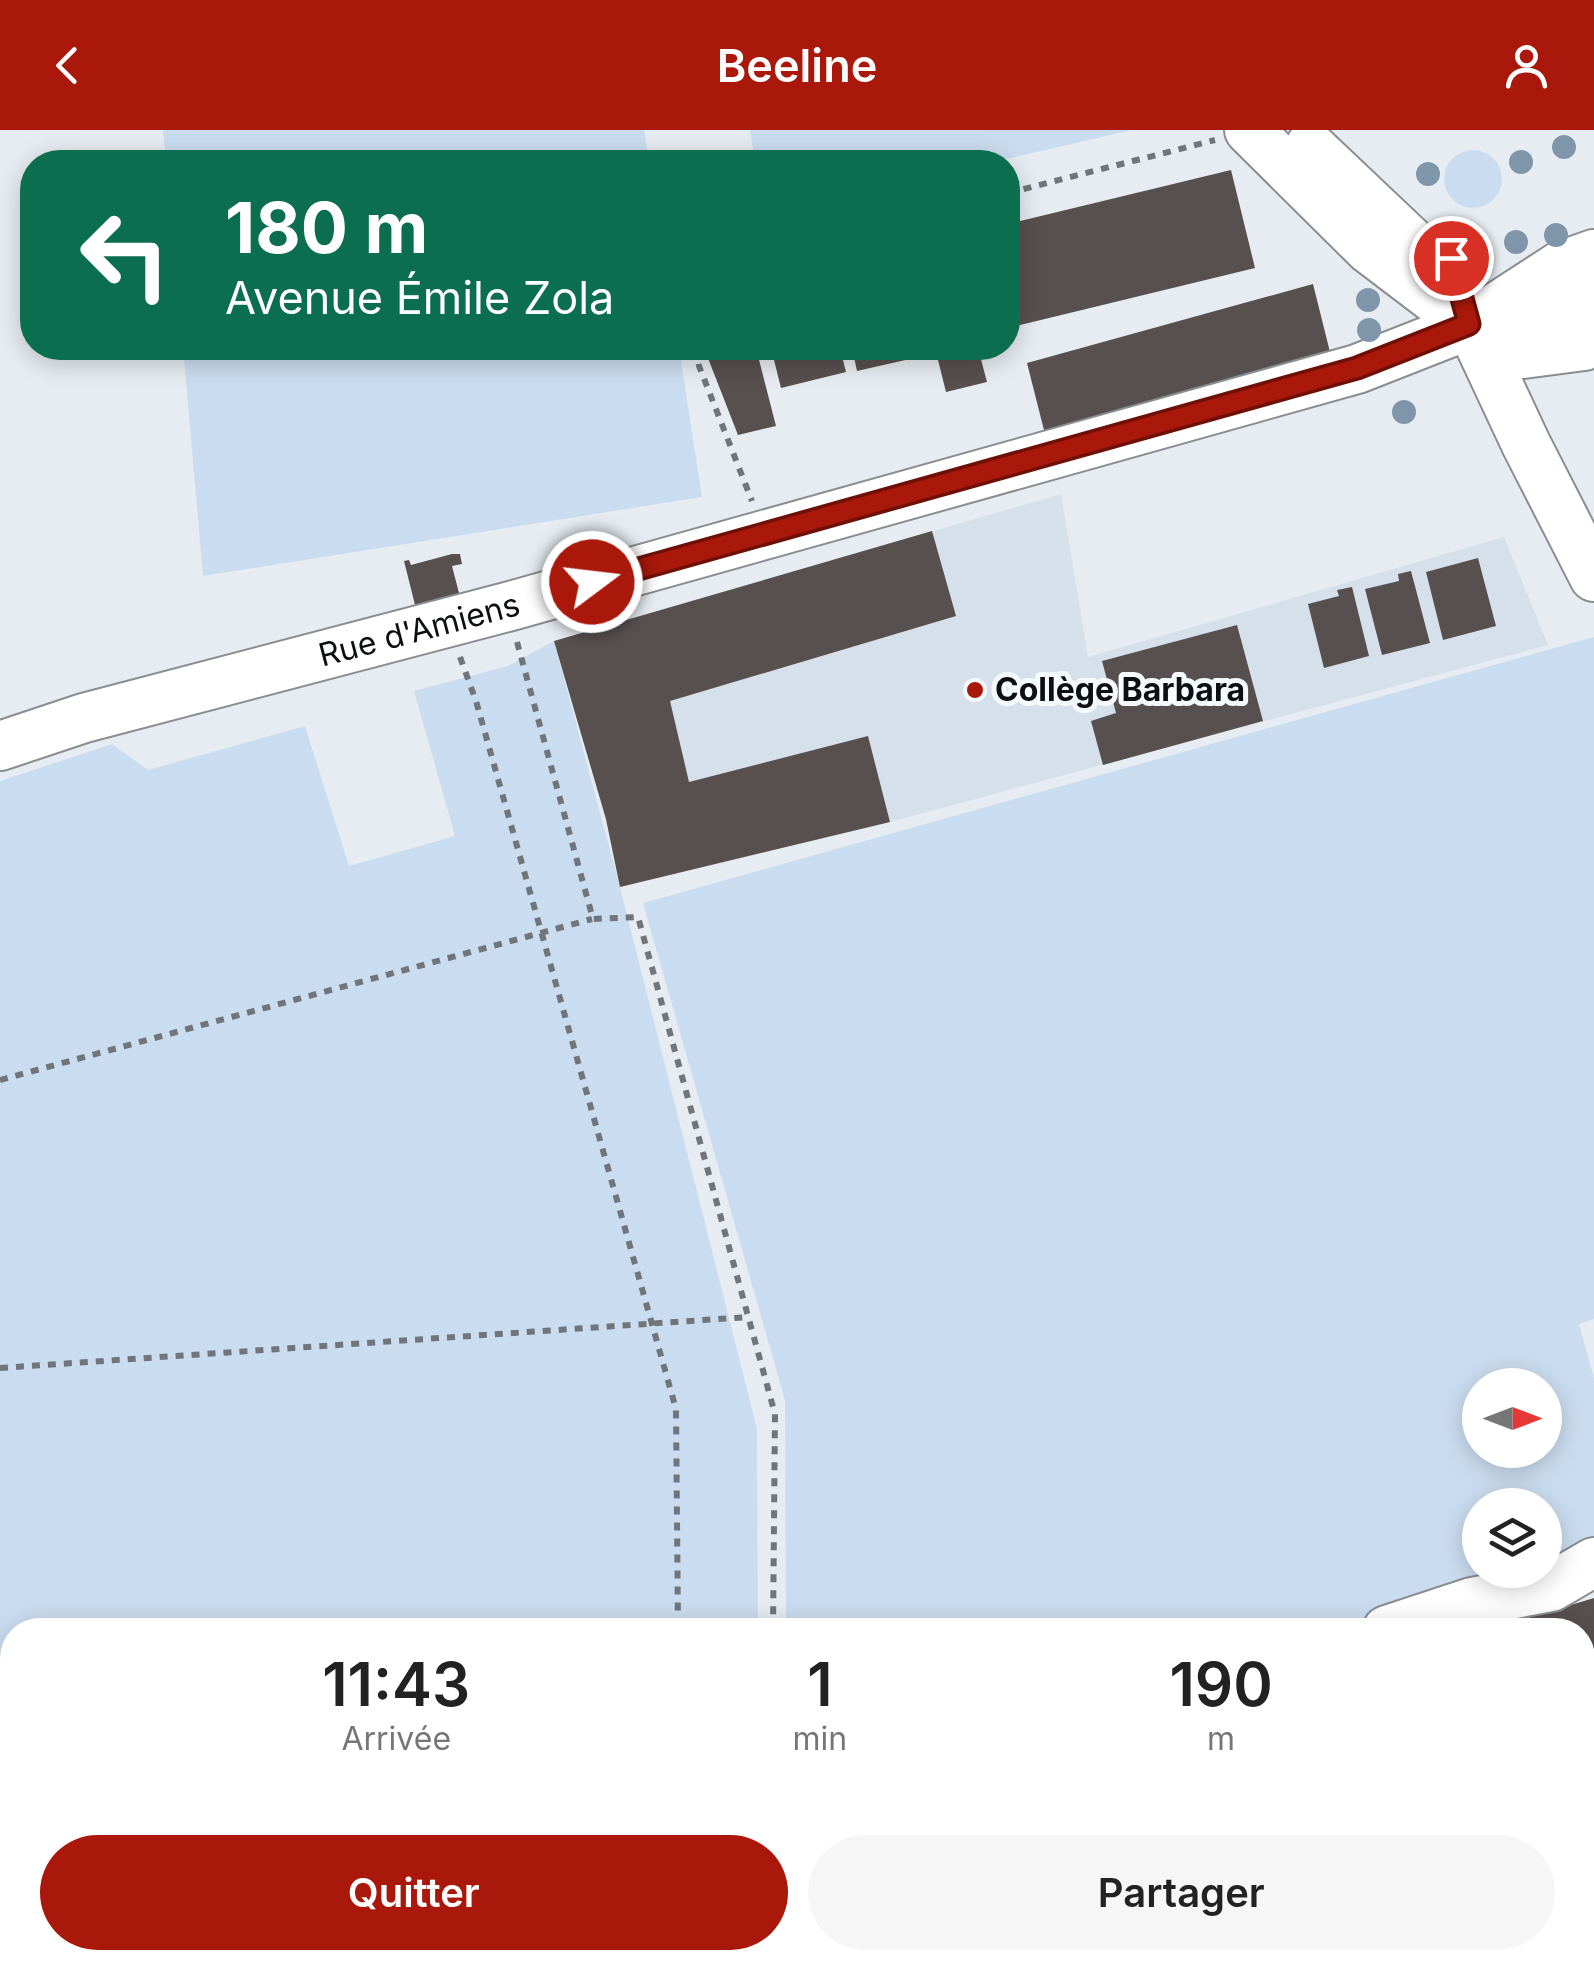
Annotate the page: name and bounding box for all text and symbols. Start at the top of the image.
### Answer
icon: back [40,38,95,93]
text: Beeline [717,38,877,93]
icon: person [1499,38,1554,93]
text: 180 m [225,185,428,270]
icon: left [60,190,190,320]
pin [1409,216,1494,301]
icon: arrive [1424,231,1479,286]
text: Avenue Émile Zola [225,270,614,325]
position arrow [540,530,644,634]
street label: Rue d'Amiens [314,584,524,675]
place label: Collège Barbara [995,670,1245,709]
marker: Collège Barbara [964,679,986,701]
north arrow [1462,1368,1562,1468]
map controls [1462,1368,1562,1588]
button: layers [1462,1488,1562,1588]
text: 11:43 [322,1648,470,1720]
text: 1 [807,1648,833,1720]
text: 190 [1169,1648,1273,1720]
text: Arrivée [341,1719,451,1758]
text: min [792,1719,847,1758]
text: m [1207,1719,1235,1758]
button: Quitter [40,1835,788,1950]
button: Partager [808,1835,1555,1950]

